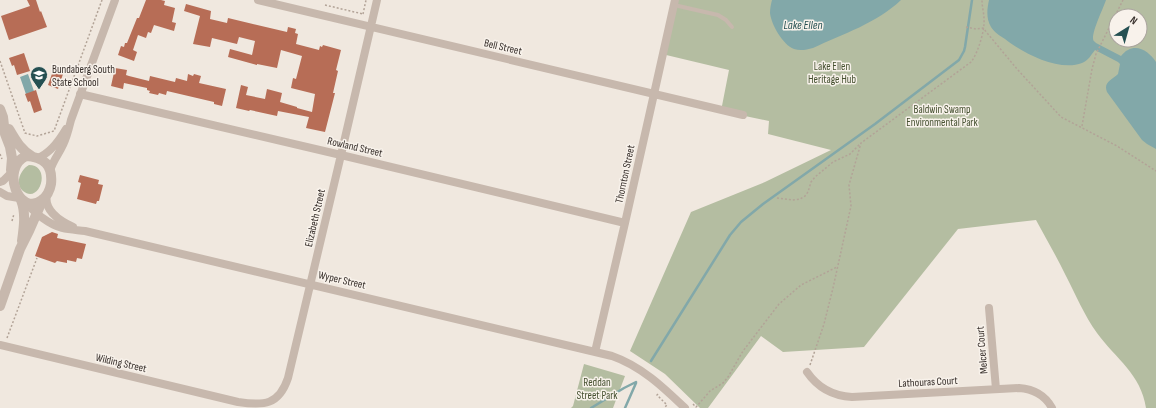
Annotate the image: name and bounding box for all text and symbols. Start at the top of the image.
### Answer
north arrow [1108,8,1148,48]
text: N [1127,13,1140,27]
water label: Lake Ellen [784,18,822,33]
street label: Bell Street [483,36,524,58]
park label: Lake Ellen Heritage Hub [808,60,856,86]
place label: Bundaberg South State School [52,63,115,89]
school or university icon: Bundaberg South State School [29,65,49,90]
park label: Baldwin Swamp Environmental Park [906,103,979,129]
street label: Rowland Street [326,134,384,160]
street label: Thornton Street [612,143,638,204]
street label: Elizabeth Street [302,187,328,248]
street label: Wyper Street [317,268,368,292]
street label: Melcer Court [973,325,991,374]
street label: Wilding Street [94,351,148,375]
street label: Lathouras Court [898,374,959,390]
park label: Reddan Street Park [576,376,618,402]

